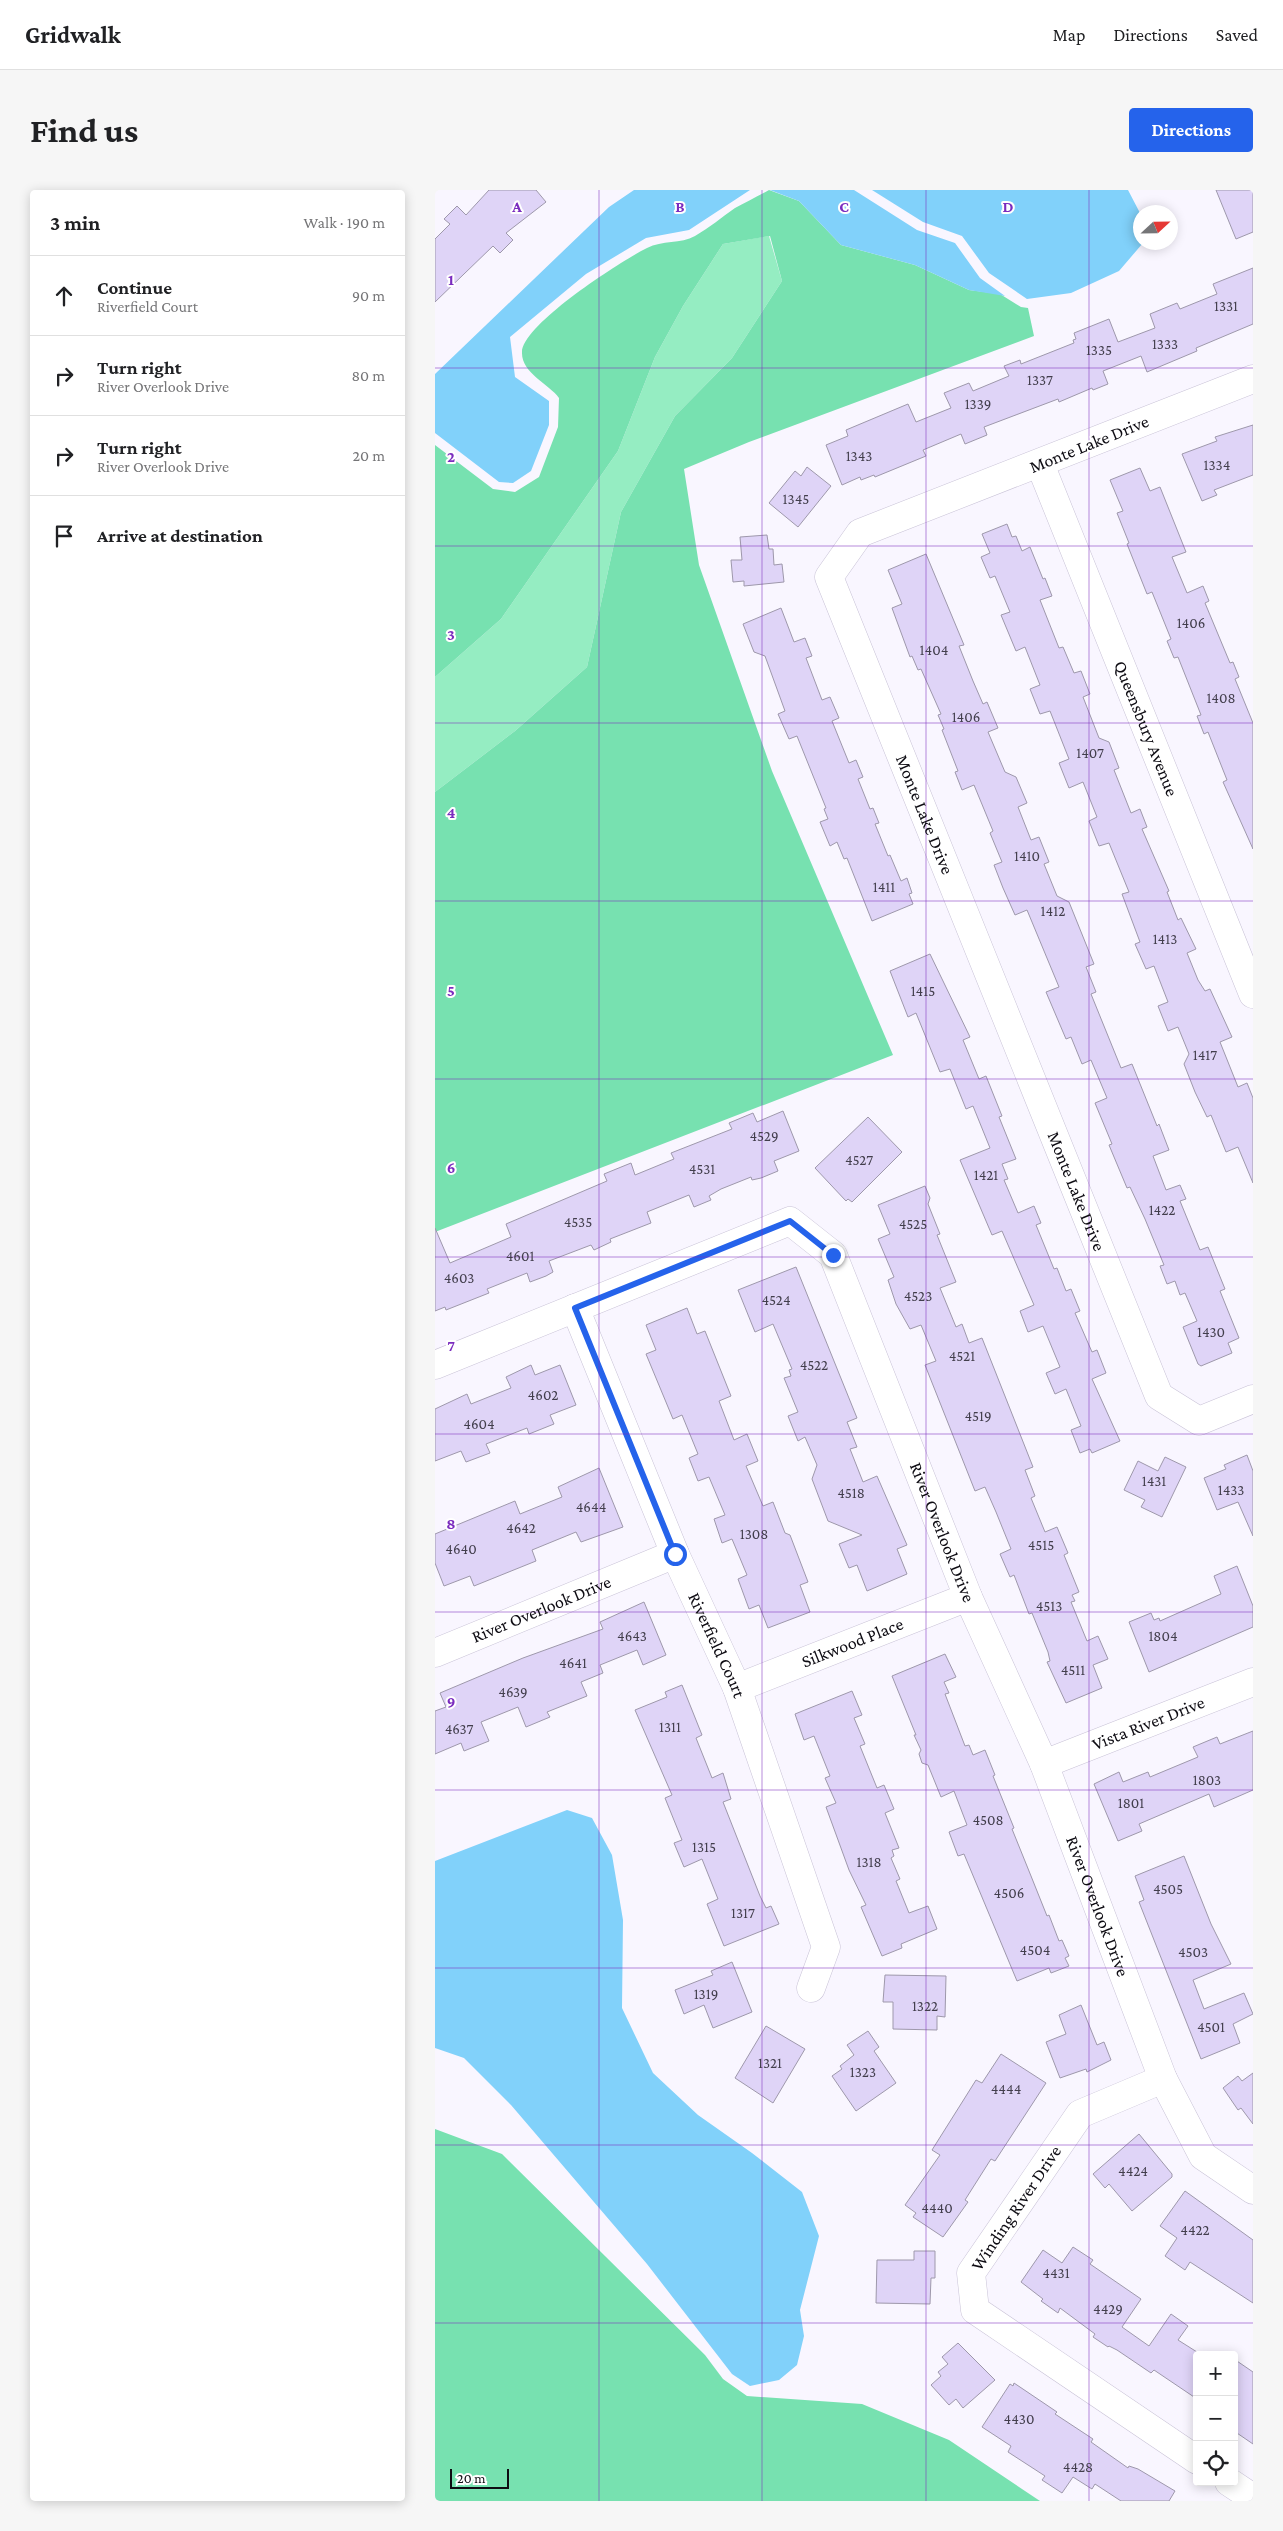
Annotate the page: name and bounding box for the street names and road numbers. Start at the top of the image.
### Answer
street label: Monte Lake Drive [1026,411,1152,477]
street label: Queensbury Avenue [1110,658,1182,799]
street label: Monte Lake Drive [892,752,958,877]
street label: Monte Lake Drive [1043,1128,1109,1254]
street label: River Overlook Drive [906,1459,979,1606]
street label: River Overlook Drive [469,1572,614,1647]
street label: Riverfield Court [684,1589,750,1701]
street label: Silkwood Place [799,1614,906,1672]
street label: Vista River Drive [1089,1692,1207,1754]
street label: River Overlook Drive [1062,1833,1133,1979]
street label: Winding River Drive [967,2142,1065,2274]

